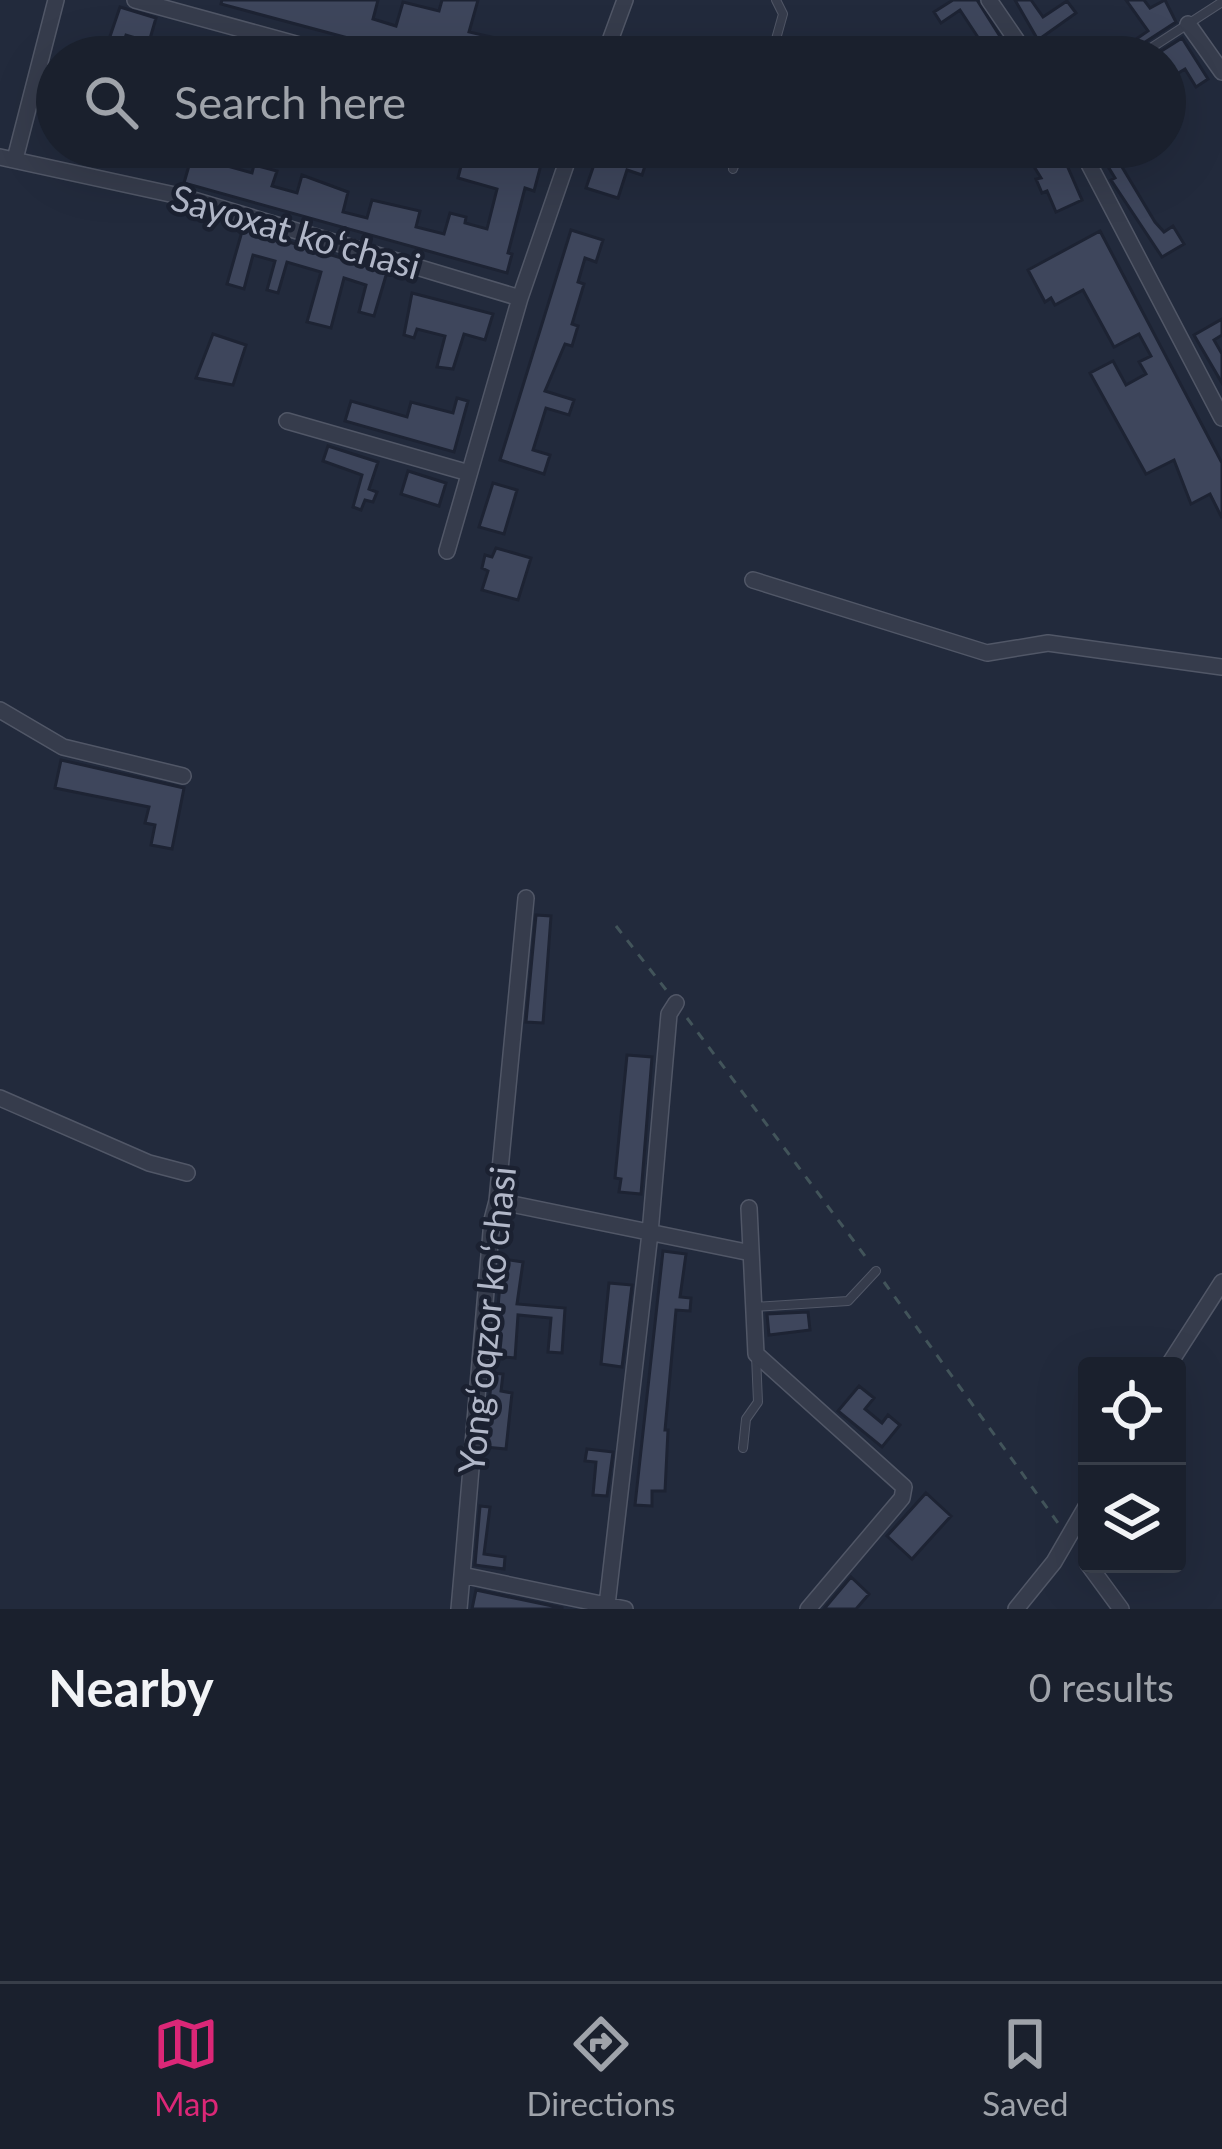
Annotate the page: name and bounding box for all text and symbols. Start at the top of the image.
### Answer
search box [36,36,1186,168]
icon: search [78,69,144,135]
text: Search here [174,75,406,129]
street label: Sayoxat koʻchasi [166,174,426,288]
street label: Yongʻoqzor koʻchasi [448,1164,524,1476]
map controls [1078,1357,1186,1573]
button: locate [1078,1357,1186,1465]
button: layers [1078,1465,1186,1573]
text: Nearby [48,1657,214,1718]
text: 0 results [1029,1664,1174,1710]
tab: Map [153,2011,219,2123]
tab: Directions [526,2011,675,2123]
tab: Saved [982,2011,1069,2123]

